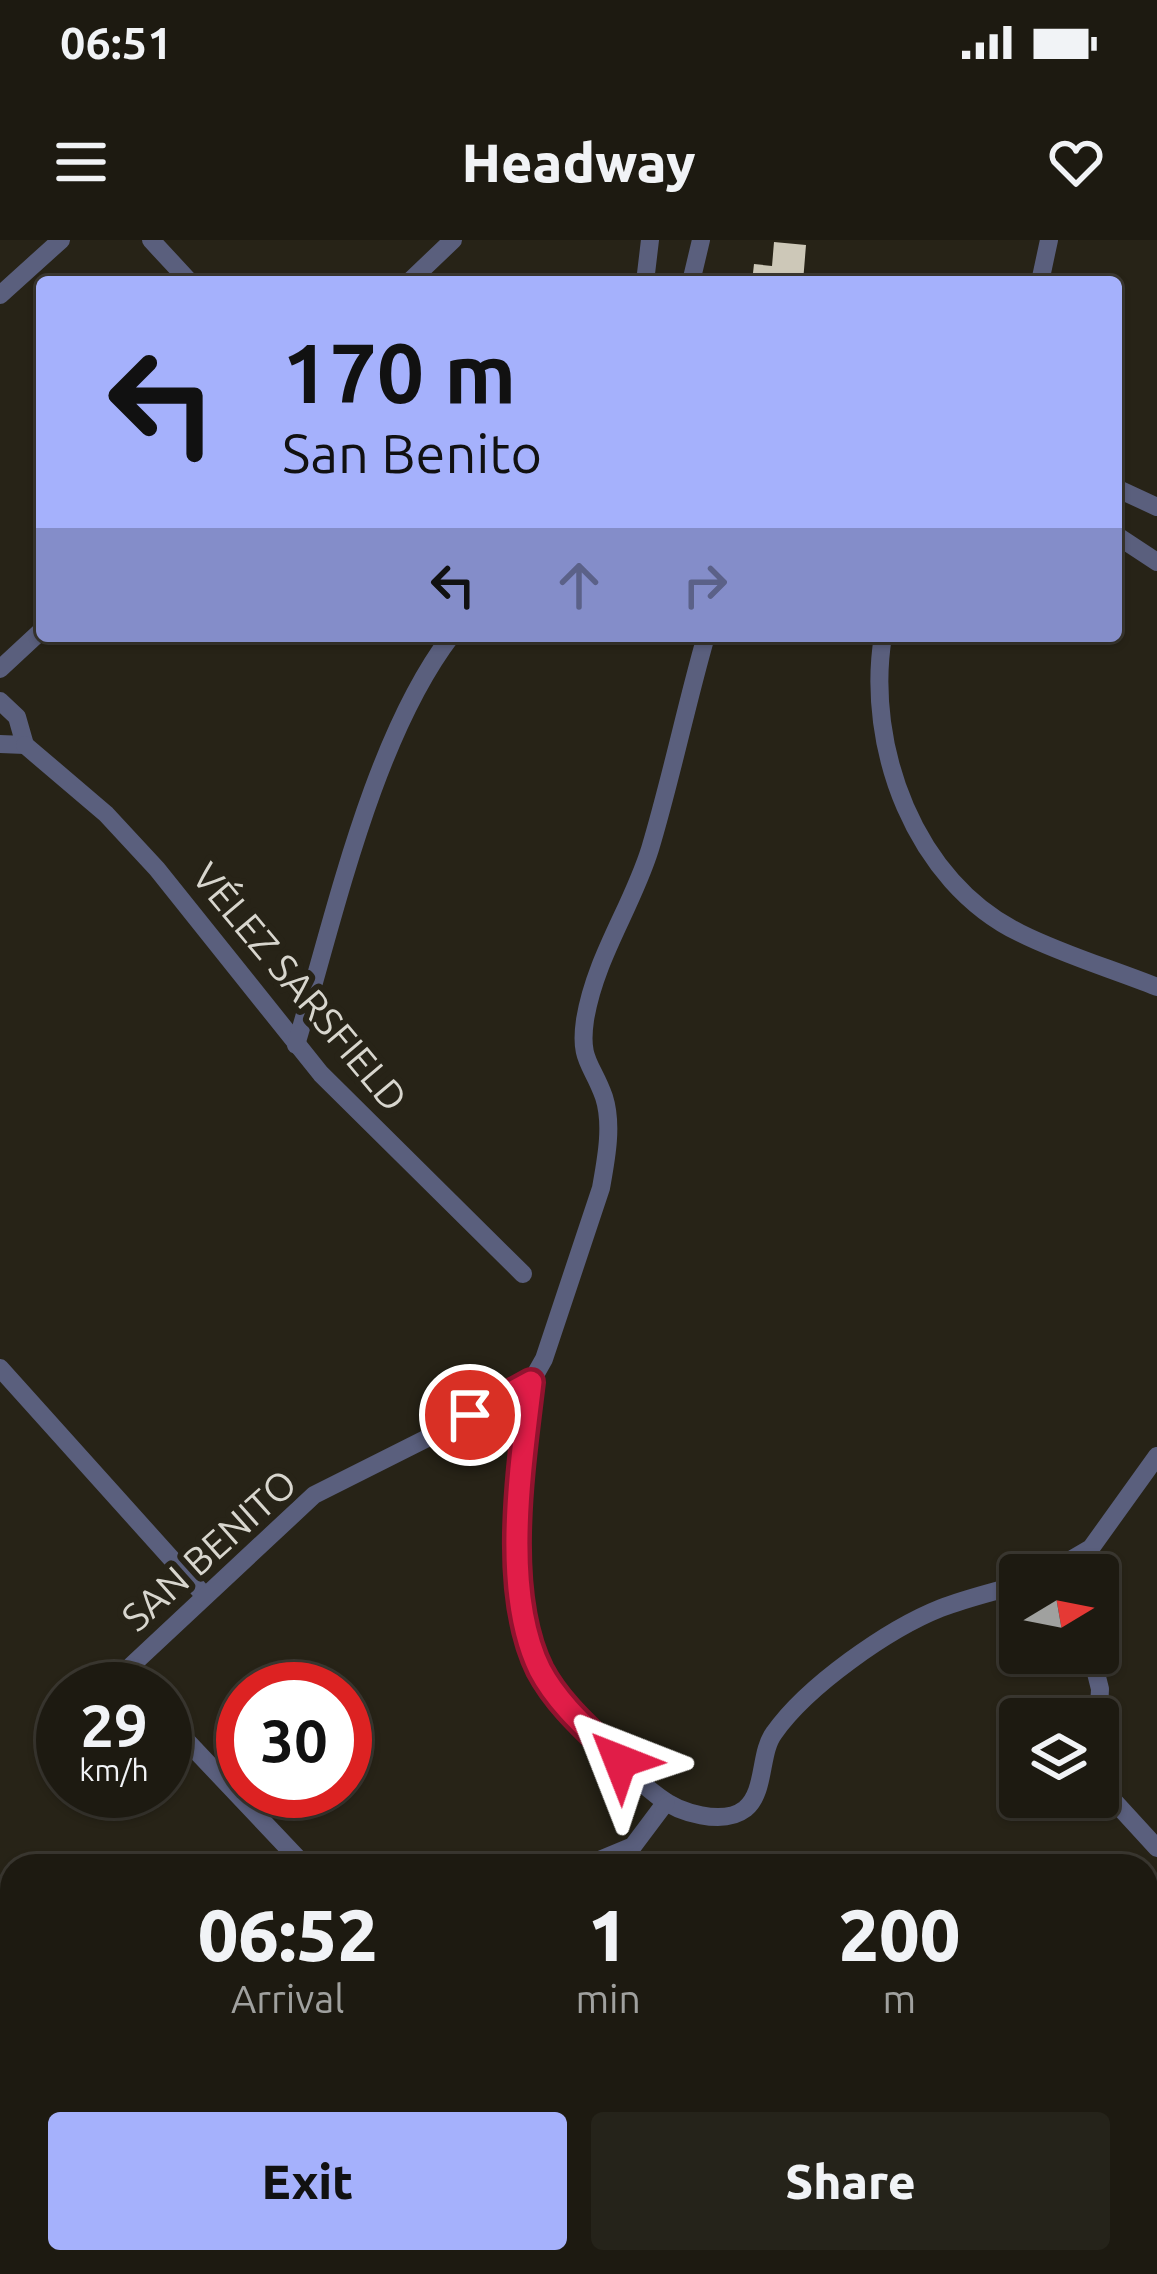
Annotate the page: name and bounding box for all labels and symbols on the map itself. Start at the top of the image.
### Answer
street label: VÉLEZ SARSFIELD [184,854,417,1119]
pin [419,1364,521,1466]
street label: SAN BENITO [113,1461,304,1639]
north arrow [999,1554,1119,1674]
speed limit sign: 30 [216,1662,372,1818]
position arrow [557,1698,683,1824]

